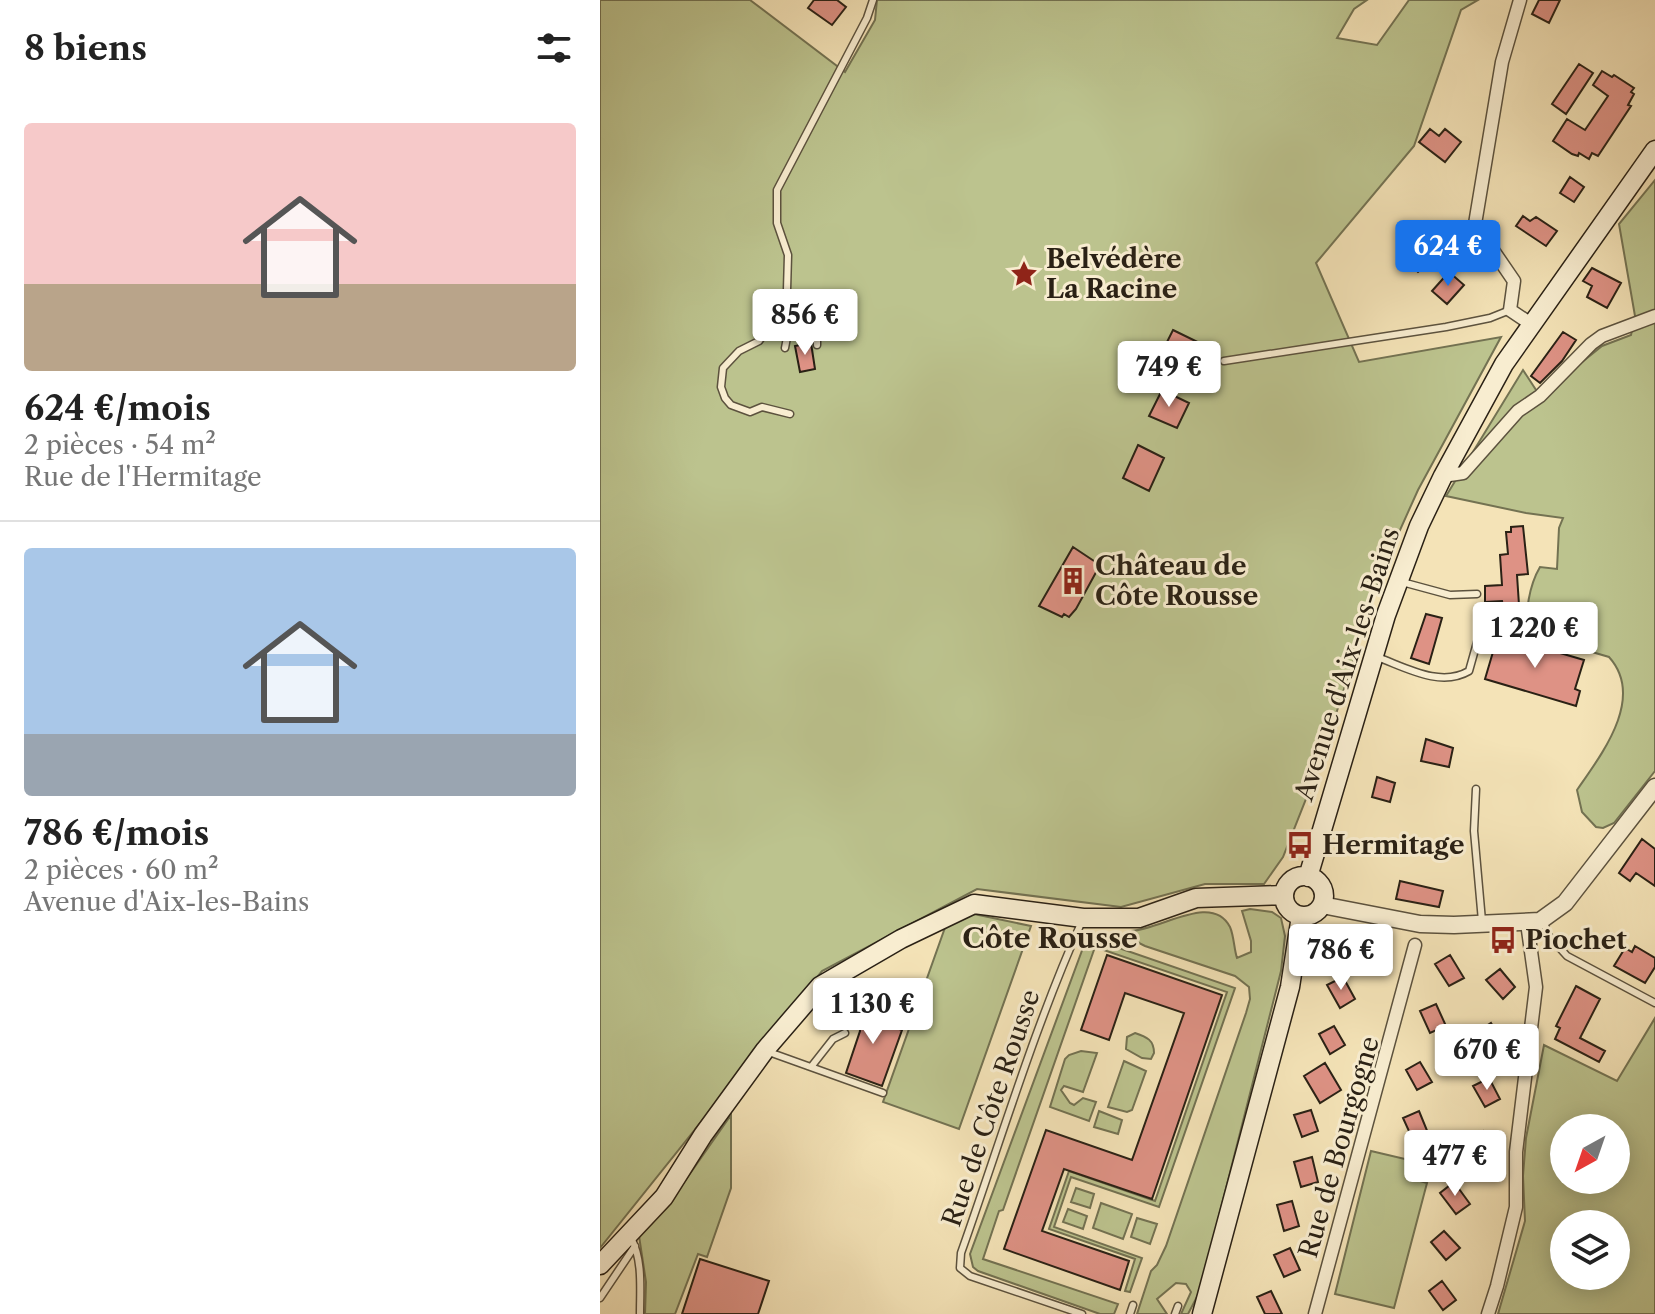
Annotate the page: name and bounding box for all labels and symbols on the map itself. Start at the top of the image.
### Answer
pin: 624 € [1392,220,1504,288]
place label: Belvédère La Racine [1046,243,1182,305]
place icon: Belvédère La Racine [1009,259,1039,289]
pin: 856 € [749,289,861,357]
pin: 749 € [1113,341,1225,409]
street label: Avenue d'Aix-les-Bains [1287,523,1406,806]
place label: Château de Côte Rousse [1095,550,1258,612]
building icon: Château de Côte Rousse [1058,566,1088,596]
pin: 1 220 € [1461,602,1609,670]
place label: Hermitage [1322,829,1464,861]
bus stop icon: Hermitage [1285,830,1315,860]
district label: Côte Rousse [962,921,1138,955]
pin: 786 € [1285,924,1397,992]
place label: Piochet [1525,924,1627,956]
bus stop icon: Piochet [1488,925,1518,955]
pin: 1 130 € [799,978,947,1046]
street label: Rue de Côte Rousse [935,985,1047,1231]
pin: 670 € [1431,1024,1543,1092]
street label: Rue de Bourgogne [1292,1033,1386,1261]
north arrow [1550,1114,1630,1194]
pin: 477 € [1399,1130,1511,1198]

